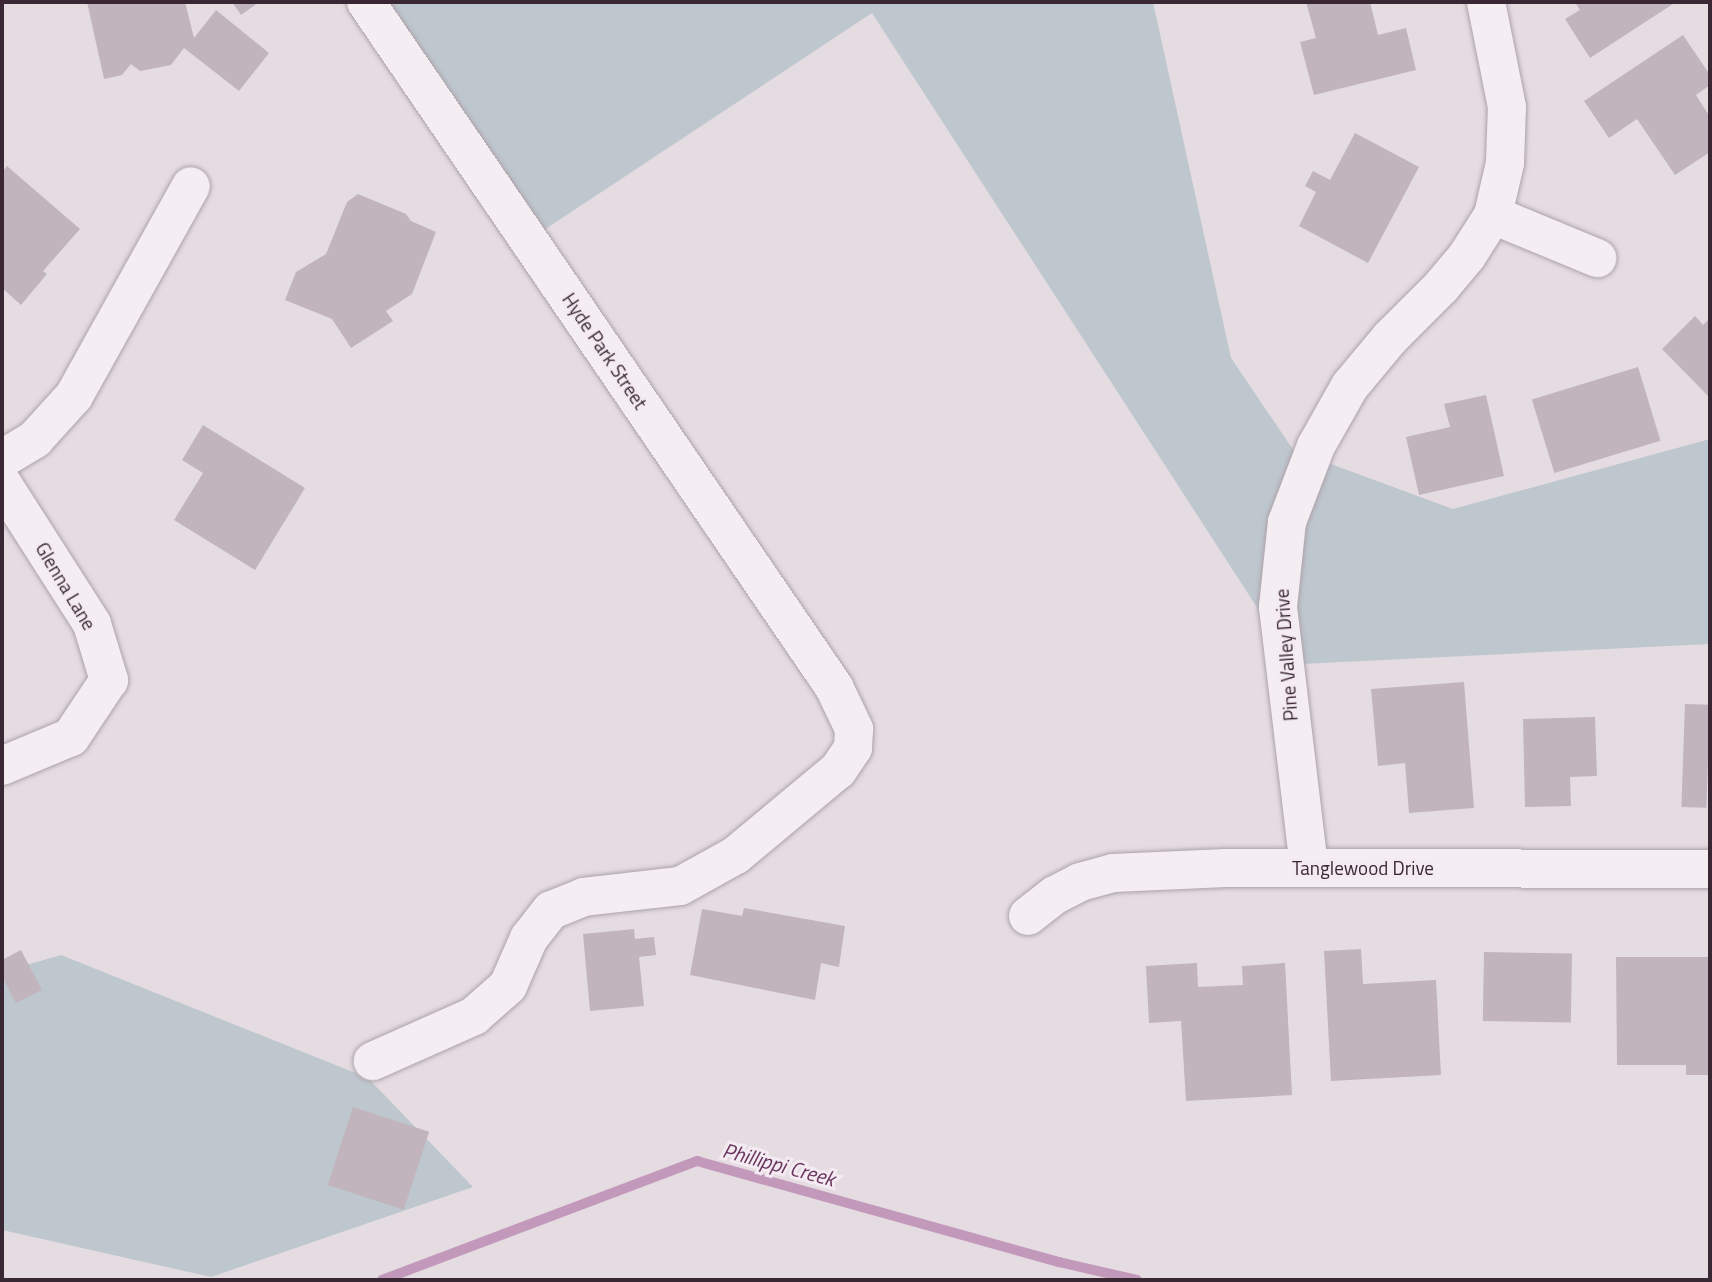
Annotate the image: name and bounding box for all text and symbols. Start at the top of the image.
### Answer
street label: Hyde Park Street [558,289,652,413]
street label: Glenna Lane [31,538,101,634]
street label: Pine Valley Drive [1270,588,1302,722]
street label: Tanglewood Drive [1292,857,1434,879]
water label: Phillippi Creek [720,1137,838,1191]

